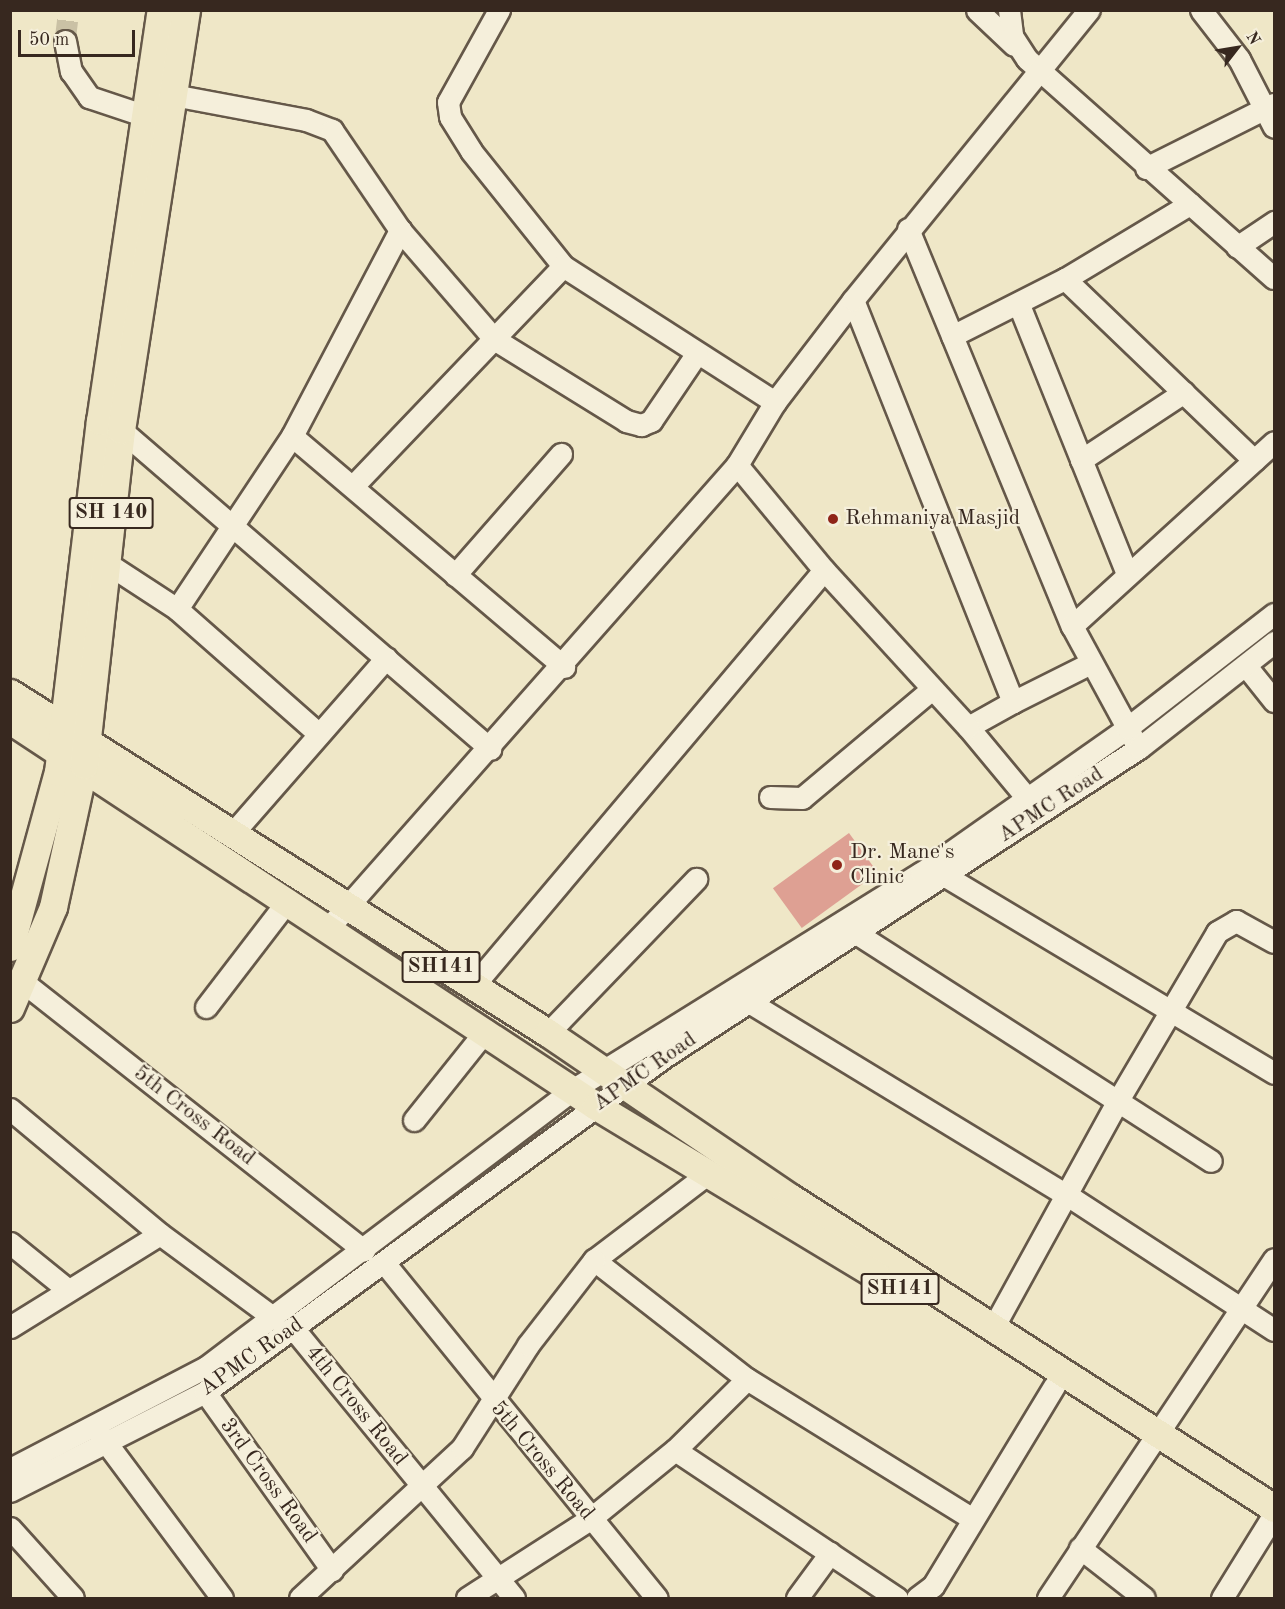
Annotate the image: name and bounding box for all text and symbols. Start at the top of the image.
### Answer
scale bar [21,18,138,56]
north arrow [1207,18,1267,78]
text: N [1242,29,1262,48]
text: 50 m [29,31,69,49]
road number: SH 140 [68,495,154,531]
place label: Rehmaniya Masjid [845,506,1020,532]
marker: Rehmaniya Masjid [826,512,840,526]
street label: APMC Road [993,761,1109,849]
place label: Dr. Mane's Clinic [850,839,955,890]
marker: Dr. Mane's Clinic [828,856,846,874]
road number: SH141 [400,949,482,985]
street label: APMC Road [588,1027,702,1117]
street label: 5th Cross Road [128,1060,260,1172]
road number: SH141 [860,1271,940,1307]
street label: APMC Road [195,1312,309,1402]
street label: 4th Cross Road [299,1340,413,1472]
street label: 5th Cross Road [484,1396,600,1526]
street label: 3rd Cross Road [214,1413,322,1549]

